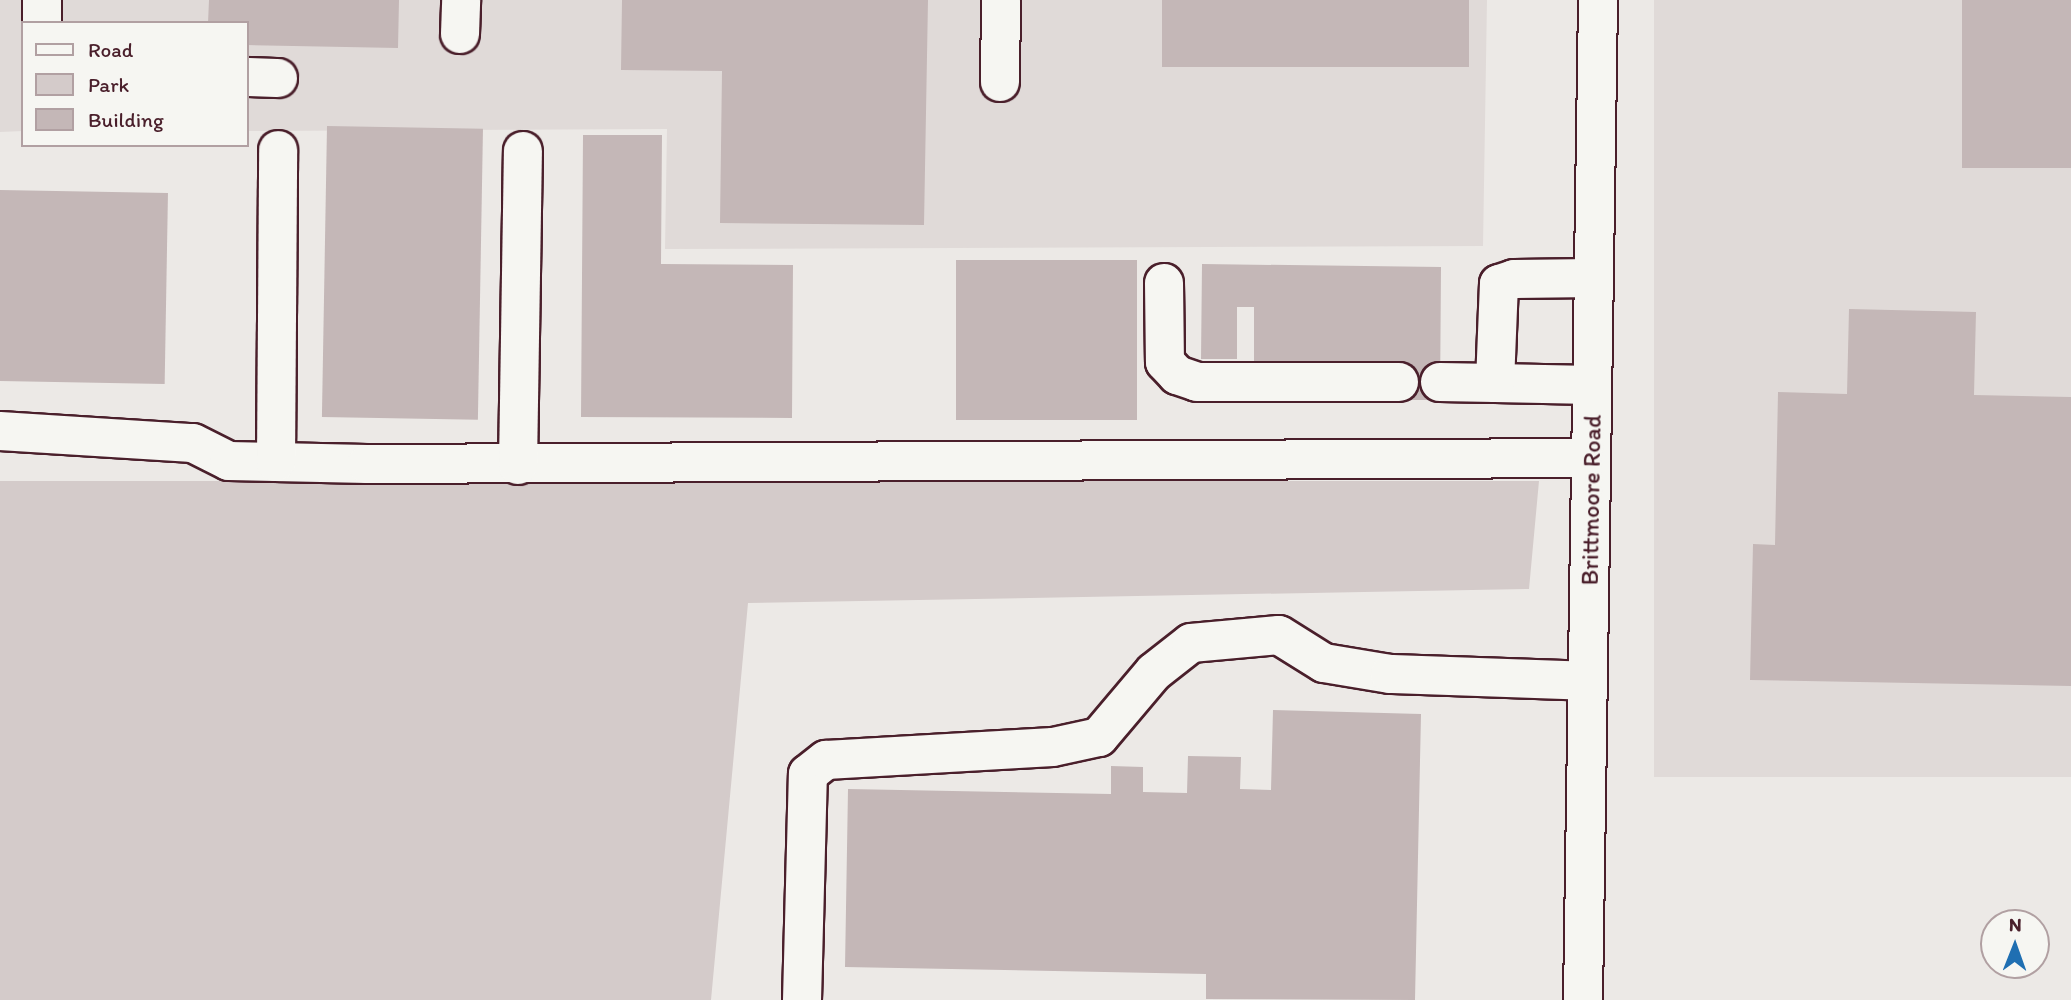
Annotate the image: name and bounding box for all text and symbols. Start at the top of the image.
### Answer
legend [21,21,248,147]
text: Road [88,37,133,62]
text: Park [88,72,129,97]
text: Building [88,107,164,132]
street label: Brittmoore Road [1575,415,1607,585]
north arrow [1980,909,2050,979]
text: N [2009,913,2022,936]

